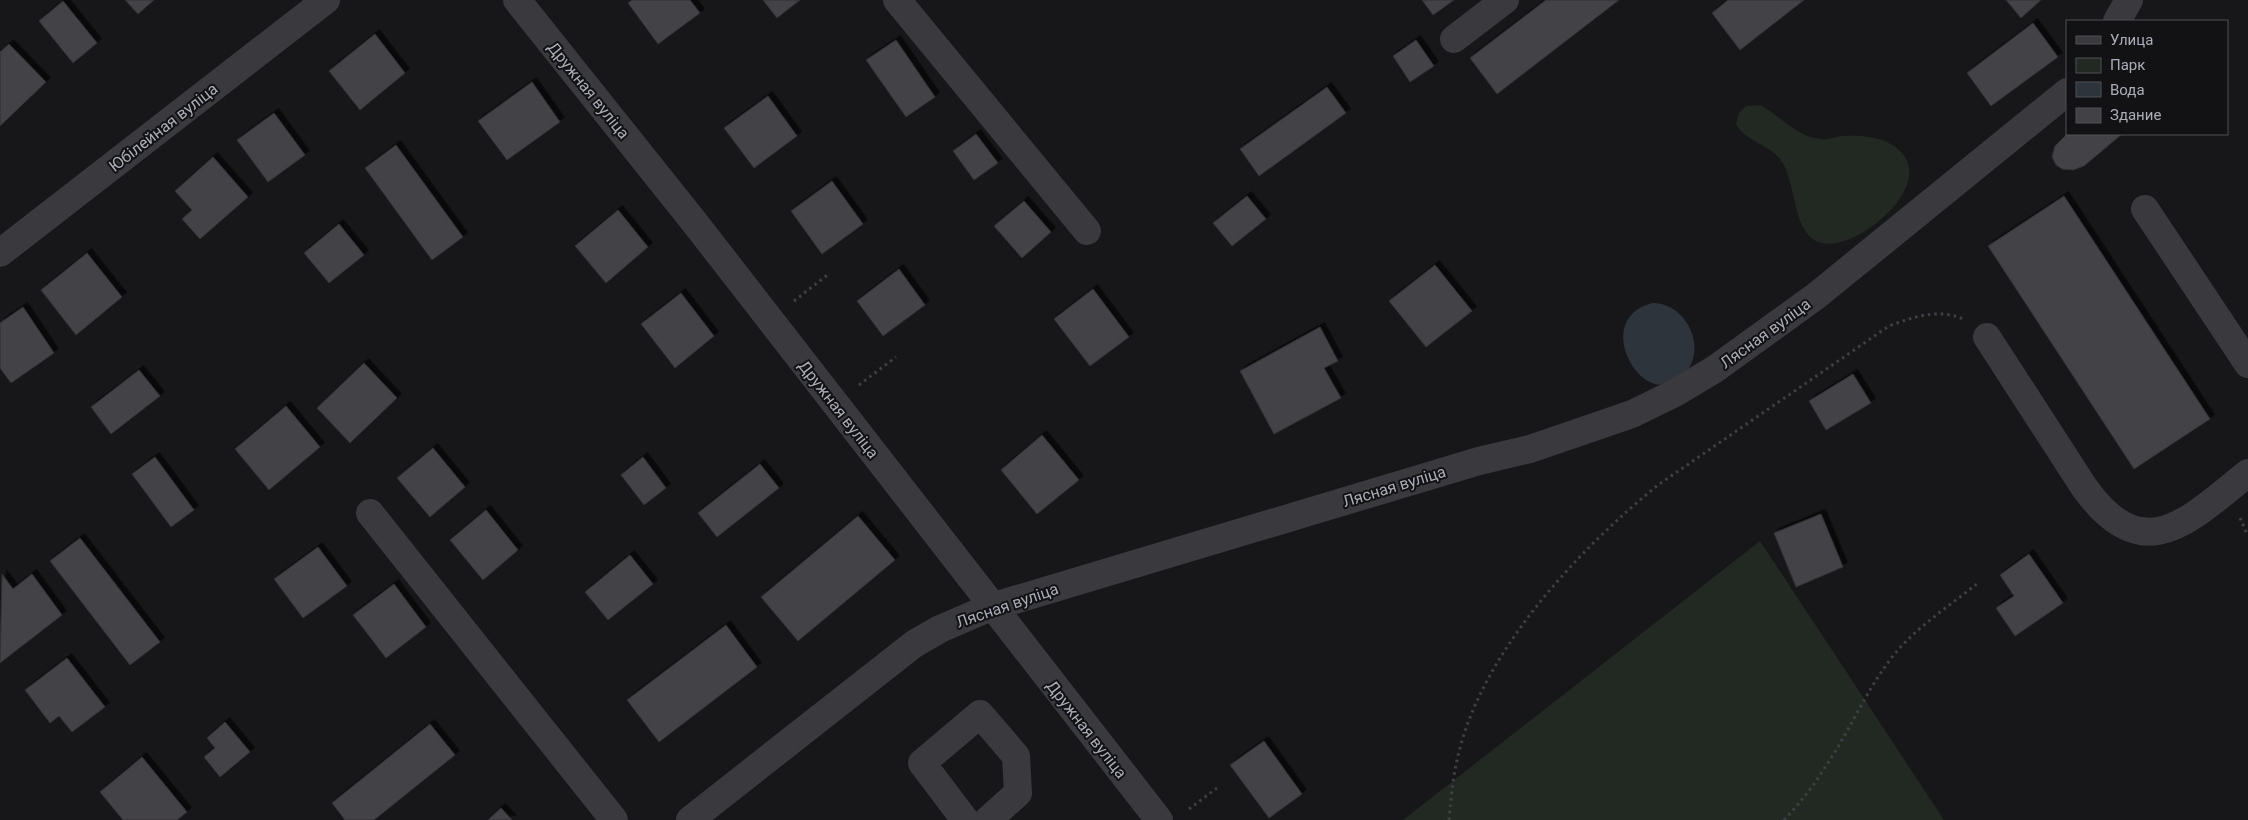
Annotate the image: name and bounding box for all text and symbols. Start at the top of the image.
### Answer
legend [2066,20,2228,135]
text: Улица [2110,31,2153,49]
street label: Дружная вуліца [544,38,633,143]
text: Парк [2110,56,2145,74]
street label: Юбілейная вуліца [105,79,221,176]
text: Вода [2110,81,2145,99]
text: Здание [2110,106,2161,124]
street label: Лясная вуліца [1717,294,1814,372]
street label: Дружная вуліца [794,357,883,462]
street label: Лясная вуліца [1340,462,1448,511]
street label: Лясная вуліца [954,579,1061,632]
street label: Дружная вуліца [1042,677,1131,782]

